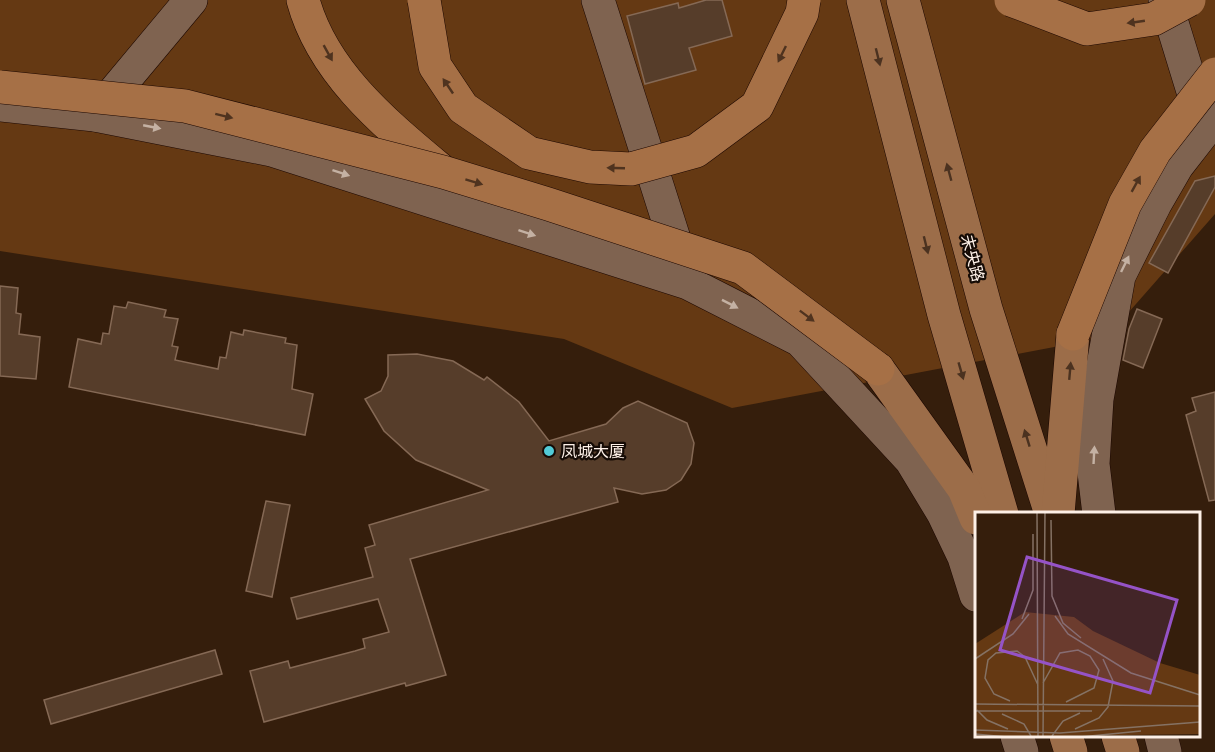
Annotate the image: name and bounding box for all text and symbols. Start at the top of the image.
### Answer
one-way arrow [1126,17,1145,26]
one-way arrow [323,44,333,61]
one-way arrow [778,45,787,62]
one-way arrow [873,47,883,66]
one-way arrow [442,79,454,95]
one-way arrow [215,112,233,122]
one-way arrow [143,123,162,132]
one-way arrow [944,162,953,180]
one-way arrow [607,163,626,173]
one-way arrow [332,168,350,178]
one-way arrow [1131,175,1141,192]
one-way arrow [465,178,483,187]
one-way arrow [518,228,536,238]
street label: 未央路 [955,232,991,284]
one-way arrow [922,236,932,255]
one-way arrow [1120,255,1130,272]
one-way arrow [721,299,739,309]
one-way arrow [800,310,815,322]
one-way arrow [956,362,966,380]
one-way arrow [1065,362,1075,381]
one-way arrow [1022,429,1031,447]
place label: 凤城大厦 [561,439,625,463]
marker: 凤城大厦 [542,444,556,458]
one-way arrow [1089,446,1098,465]
inset map [975,512,1200,737]

